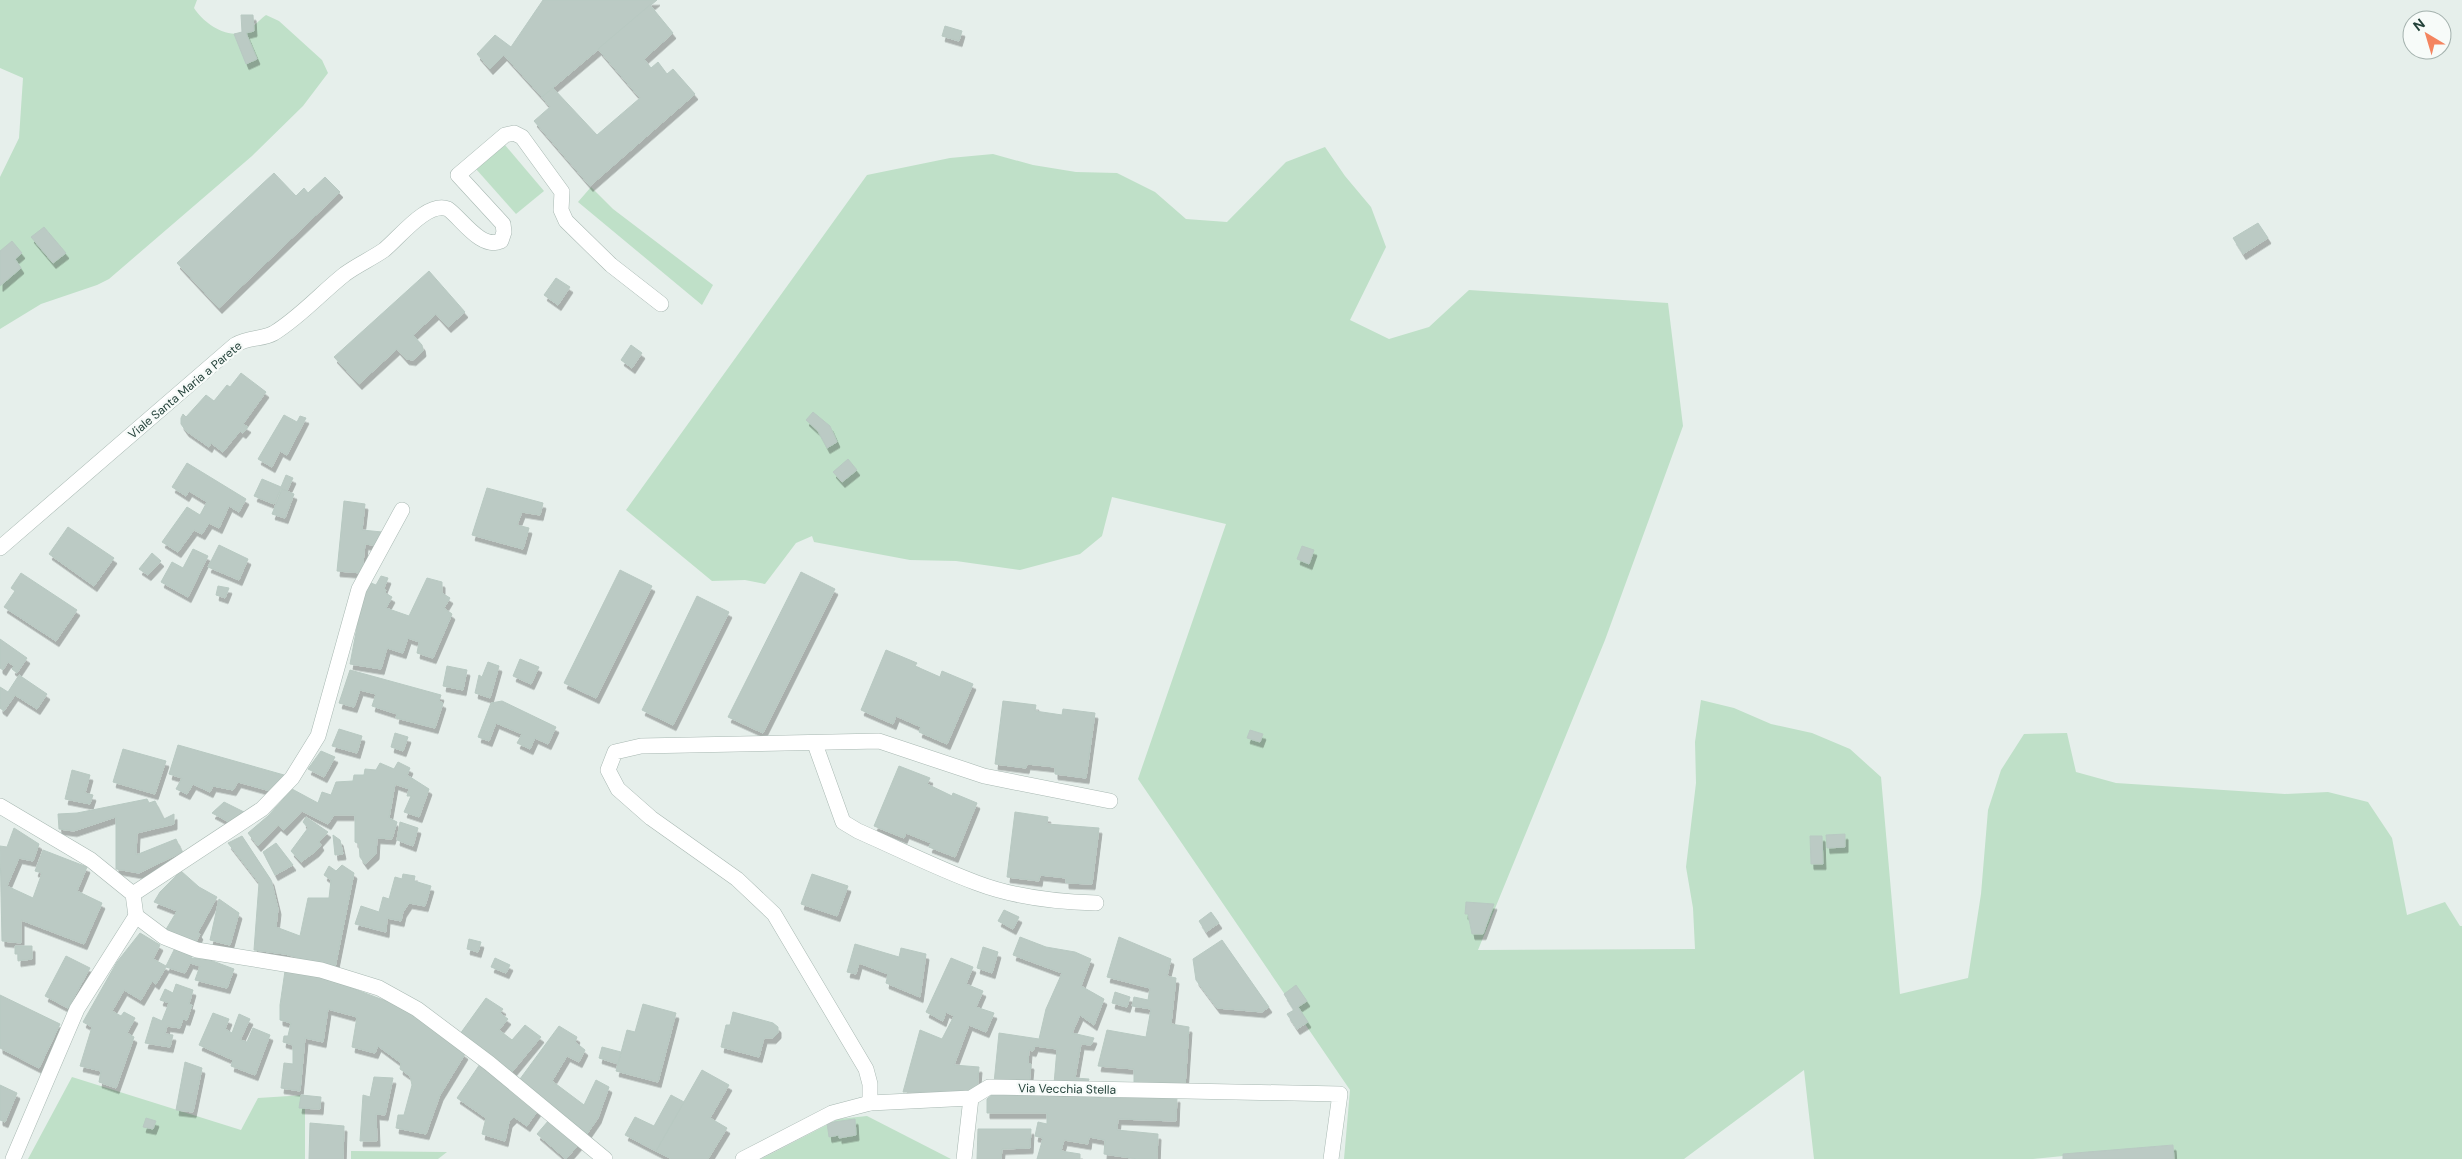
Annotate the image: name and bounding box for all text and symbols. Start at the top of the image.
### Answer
north arrow [2402,10,2452,60]
text: N [2409,15,2429,35]
street label: Viale Santa Maria a Parete [125,338,245,442]
street label: Via Vecchia Stella [1018,1080,1116,1098]

